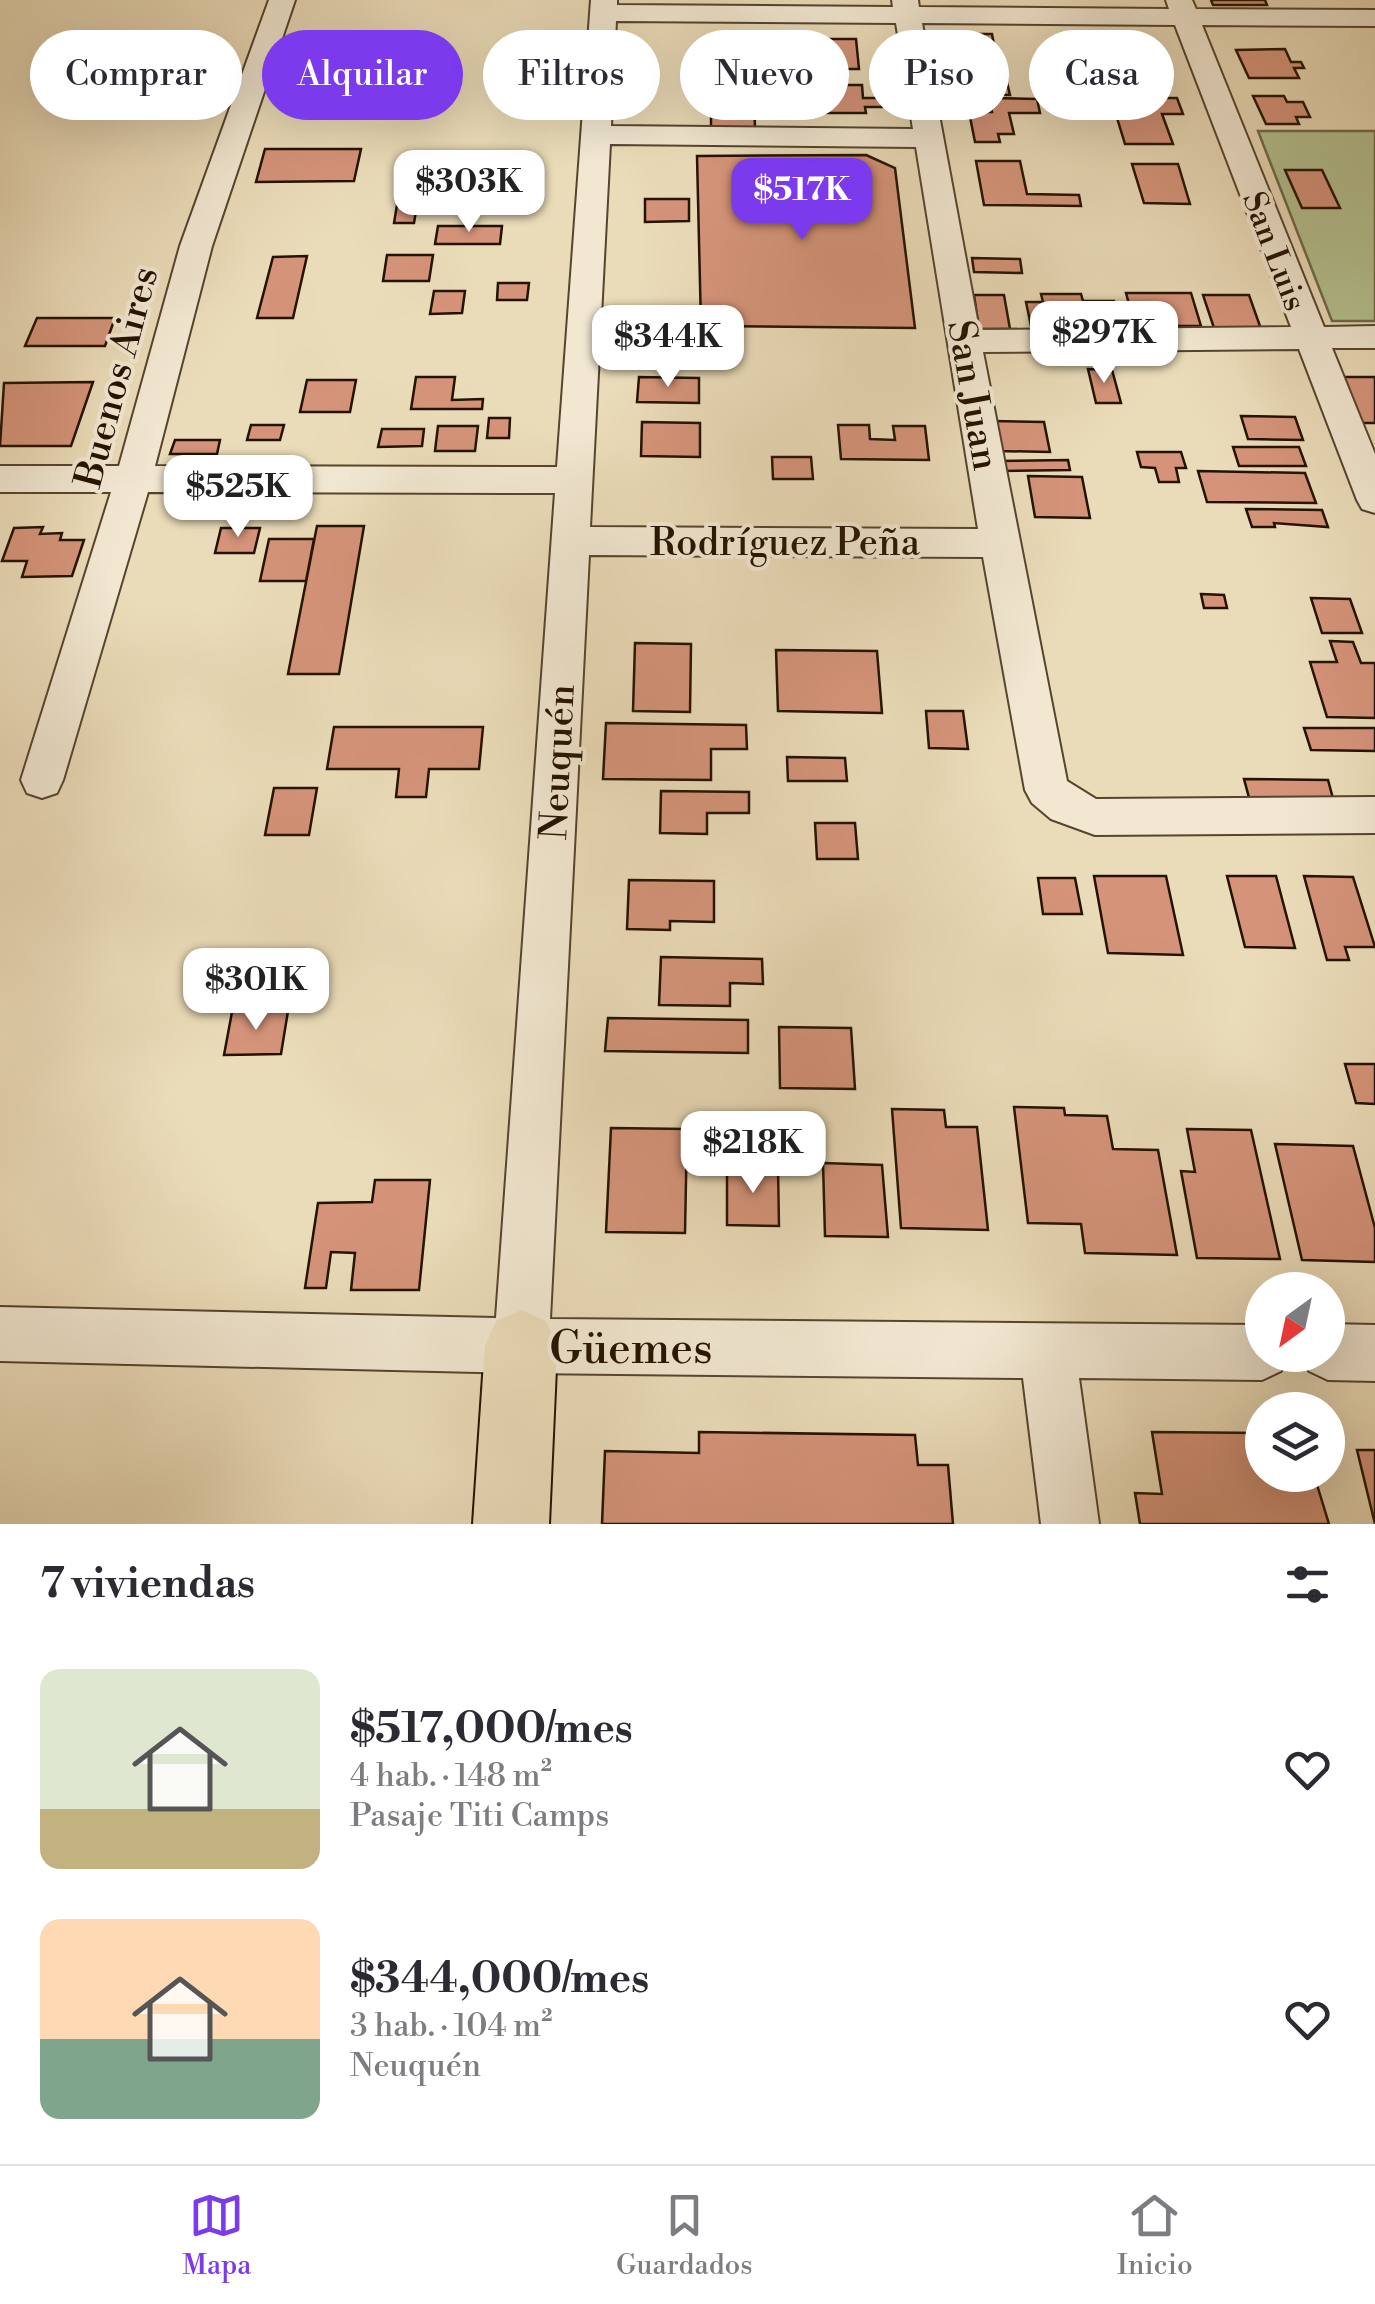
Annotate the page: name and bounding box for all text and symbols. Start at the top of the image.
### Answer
chip: Comprar [30,30,242,120]
chip: Alquilar [262,30,463,120]
chip: Filtros [483,30,660,120]
chip: Nuevo [680,30,849,120]
chip: Piso [869,30,1009,120]
chip: Casa [1029,30,1174,120]
pin: $303K [399,150,539,235]
pin: $517K [732,158,872,243]
text: $303K [416,162,522,202]
text: $517K [753,170,851,210]
street label: San Luis [1233,186,1315,317]
street label: Buenos Aires [65,262,169,494]
pin: $297K [1034,301,1174,386]
pin: $344K [598,305,738,390]
text: $297K [1052,313,1156,353]
text: $344K [614,317,722,357]
street label: San Juan [936,317,1009,474]
pin: $525K [168,455,308,540]
text: $525K [186,467,290,507]
street label: Rodríguez Peña [650,520,921,567]
street label: Neuquén [531,683,586,841]
pin: $301K [186,948,326,1033]
text: $301K [205,960,307,1000]
pin: $218K [683,1111,823,1196]
text: $218K [703,1123,803,1163]
north arrow [1245,1272,1345,1372]
map controls [1245,1272,1345,1492]
street label: Güemes [549,1321,713,1378]
button: layers [1245,1392,1345,1492]
icon: filters [1280,1557,1335,1612]
text: 7 viviendas [40,1558,255,1611]
text: $517,000/mes [350,1703,633,1756]
icon: home [120,1709,240,1829]
icon: heart [1280,1742,1335,1797]
text: 4 hab. · 148 m² [350,1756,552,1796]
text: Pasaje Titi Camps [350,1796,609,1836]
text: $344,000/mes [350,1953,649,2006]
icon: home [120,1959,240,2079]
icon: heart [1280,1992,1335,2047]
text: 3 hab. · 104 m² [350,2006,552,2046]
text: Neuquén [350,2046,481,2086]
tab: Mapa [182,2188,252,2283]
tab: Guardados [616,2188,753,2283]
tab: Inicio [1117,2188,1193,2283]

